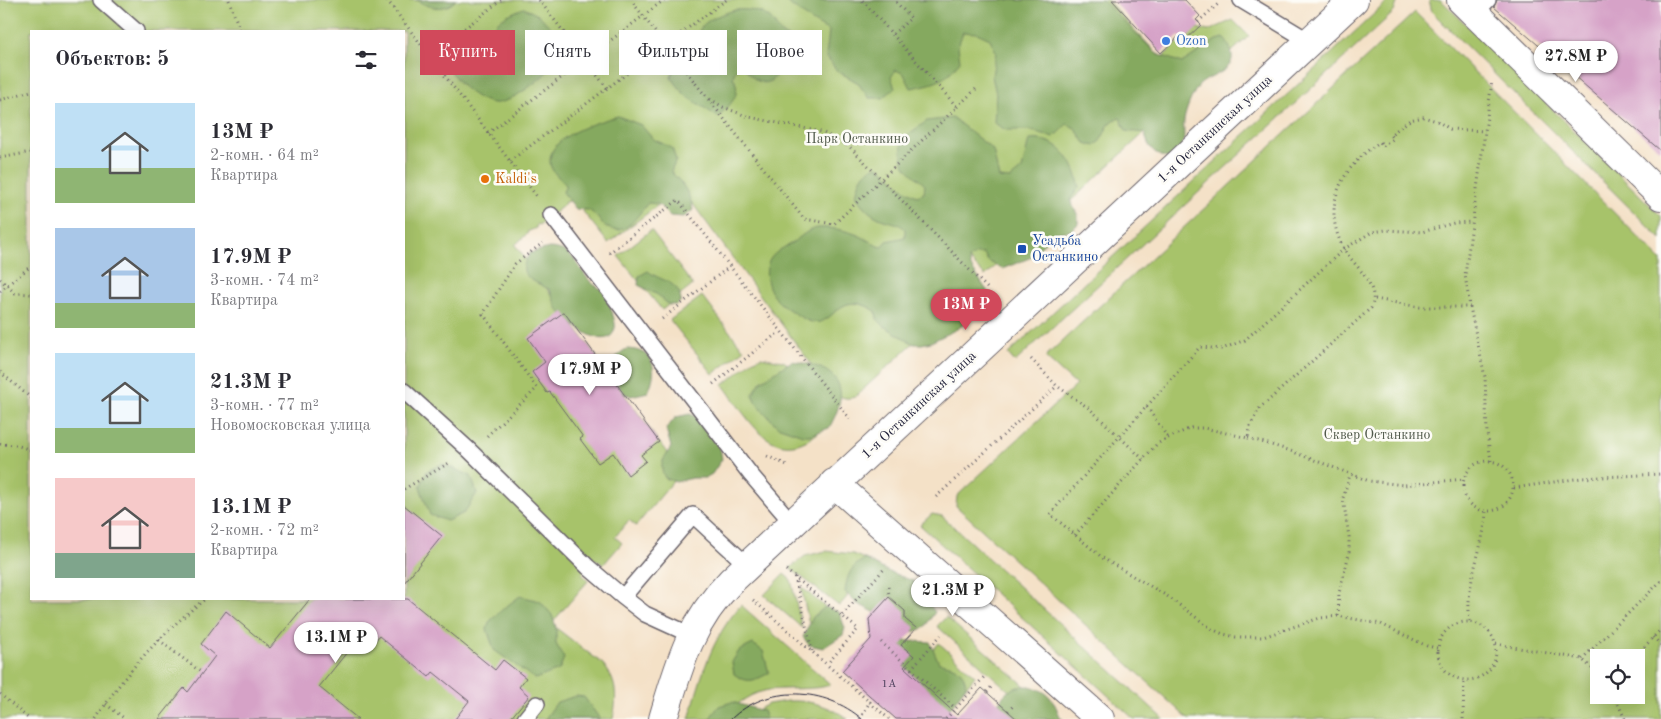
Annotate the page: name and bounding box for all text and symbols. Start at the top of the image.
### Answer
chip: Купить [420,30,515,75]
chip: Снять [525,30,609,75]
chip: Фильтры [619,30,727,75]
chip: Новое [737,30,822,75]
place label: Ozon [1176,34,1207,48]
marker: Ozon [1160,35,1172,47]
pin: 27.8M ₽ [1530,41,1622,83]
icon: filters [352,46,380,74]
text: Объектов: 5 [55,49,169,70]
text: 27.8M ₽ [1545,49,1607,65]
street label: 1-я Останкинская улица [1155,72,1275,186]
text: 13M ₽ [210,122,274,143]
icon: home [95,123,155,183]
park label: Парк Останкино [806,132,908,146]
text: 2-комн. · 64 m² [210,148,319,164]
text: Квартира [210,168,278,184]
place label: Kaldi's [495,172,537,186]
marker: Kaldi's [479,173,491,185]
place label: Усадьба Останкино [1032,234,1098,264]
marker: Усадьба Останкино [1016,243,1028,255]
text: 17.9M ₽ [210,247,292,268]
icon: home [95,248,155,308]
text: 3-комн. · 74 m² [210,273,319,289]
pin: 13M ₽ [931,288,1001,331]
text: Квартира [210,293,278,309]
text: 13M ₽ [942,297,990,313]
street label: 1-я Останкинская улица [859,348,979,462]
pin: 17.9M ₽ [544,354,636,396]
text: 17.9M ₽ [559,362,621,378]
text: 21.3M ₽ [210,372,292,393]
icon: home [95,373,155,433]
text: 3-комн. · 77 m² [210,398,319,414]
text: Новомосковская улица [210,418,371,434]
park label: Сквер Останкино [1323,428,1431,442]
text: 13.1M ₽ [210,497,292,518]
icon: home [95,498,155,558]
text: 2-комн. · 72 m² [210,523,319,539]
text: Квартира [210,543,278,559]
pin: 21.3M ₽ [907,574,999,617]
text: 21.3M ₽ [922,583,984,599]
pin: 13.1M ₽ [290,622,382,664]
text: 13.1M ₽ [305,630,367,646]
map controls [1590,649,1645,704]
button: locate [1590,649,1645,704]
house number: 1А [882,679,897,690]

